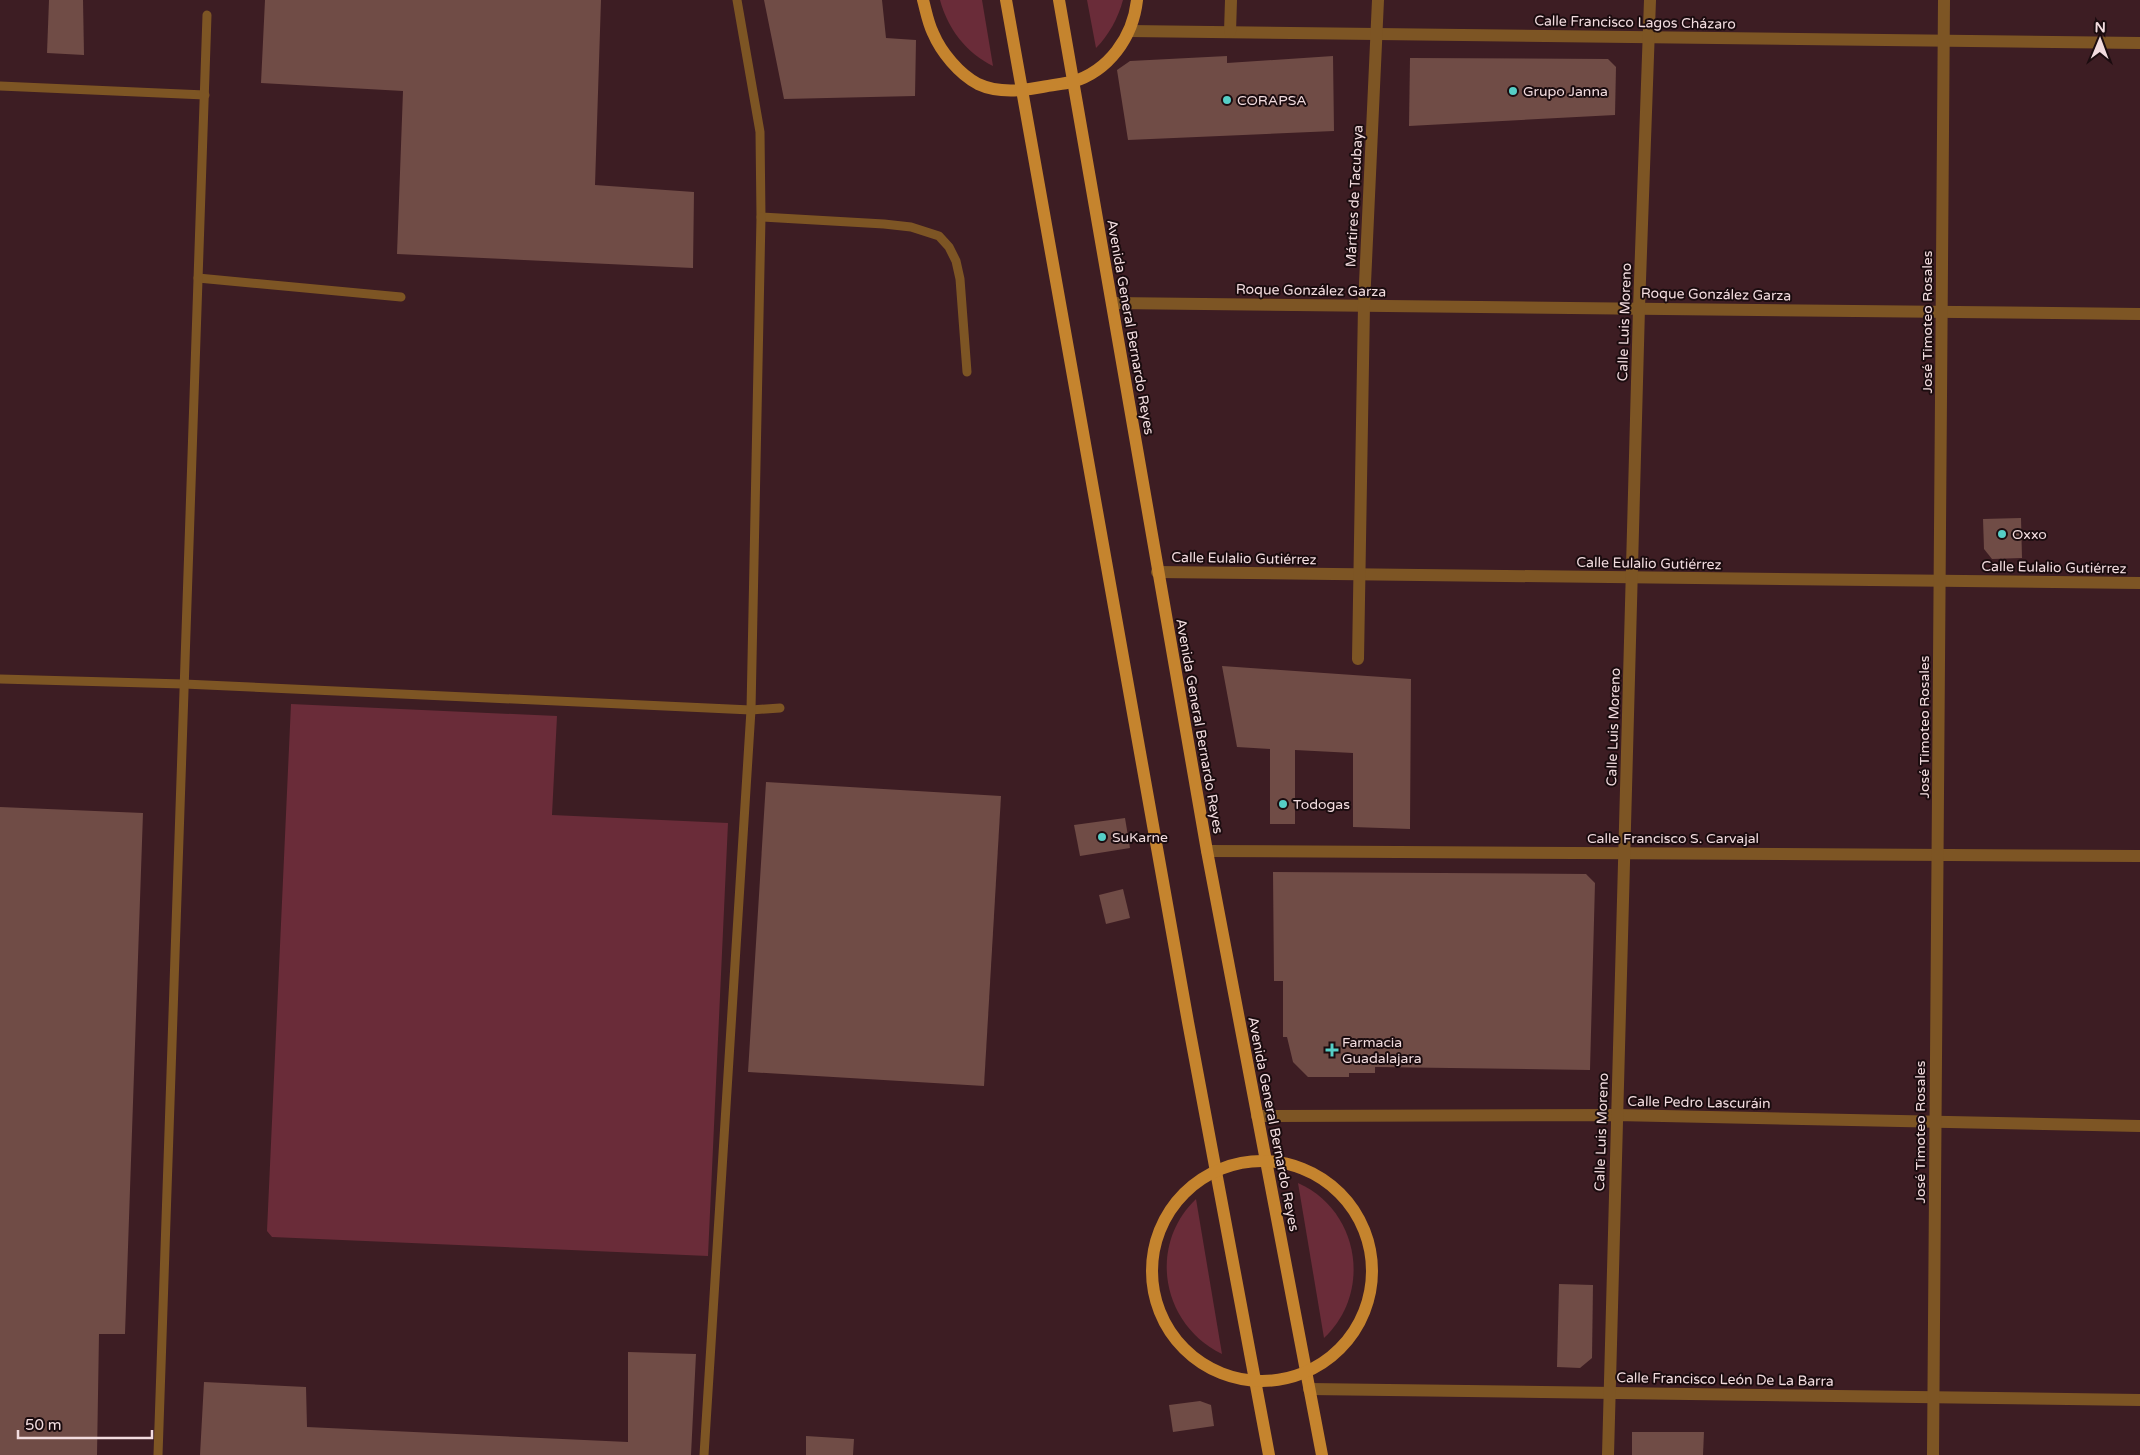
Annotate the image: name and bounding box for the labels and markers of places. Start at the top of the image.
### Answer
place label: Grupo Janna [1523,83,1608,100]
marker: Grupo Janna [1507,85,1519,97]
place label: CORAPSA [1237,92,1307,109]
marker: CORAPSA [1221,94,1233,106]
place label: Oxxo [2012,526,2047,543]
marker: Oxxo [1996,528,2008,540]
place label: Todogas [1293,796,1350,813]
marker: Todogas [1277,798,1289,810]
place label: SuKarne [1112,829,1168,846]
marker: SuKarne [1096,831,1108,843]
place label: Farmacia Guadalajara [1342,1034,1422,1067]
marker: Farmacia Guadalajara [1326,1044,1338,1056]

